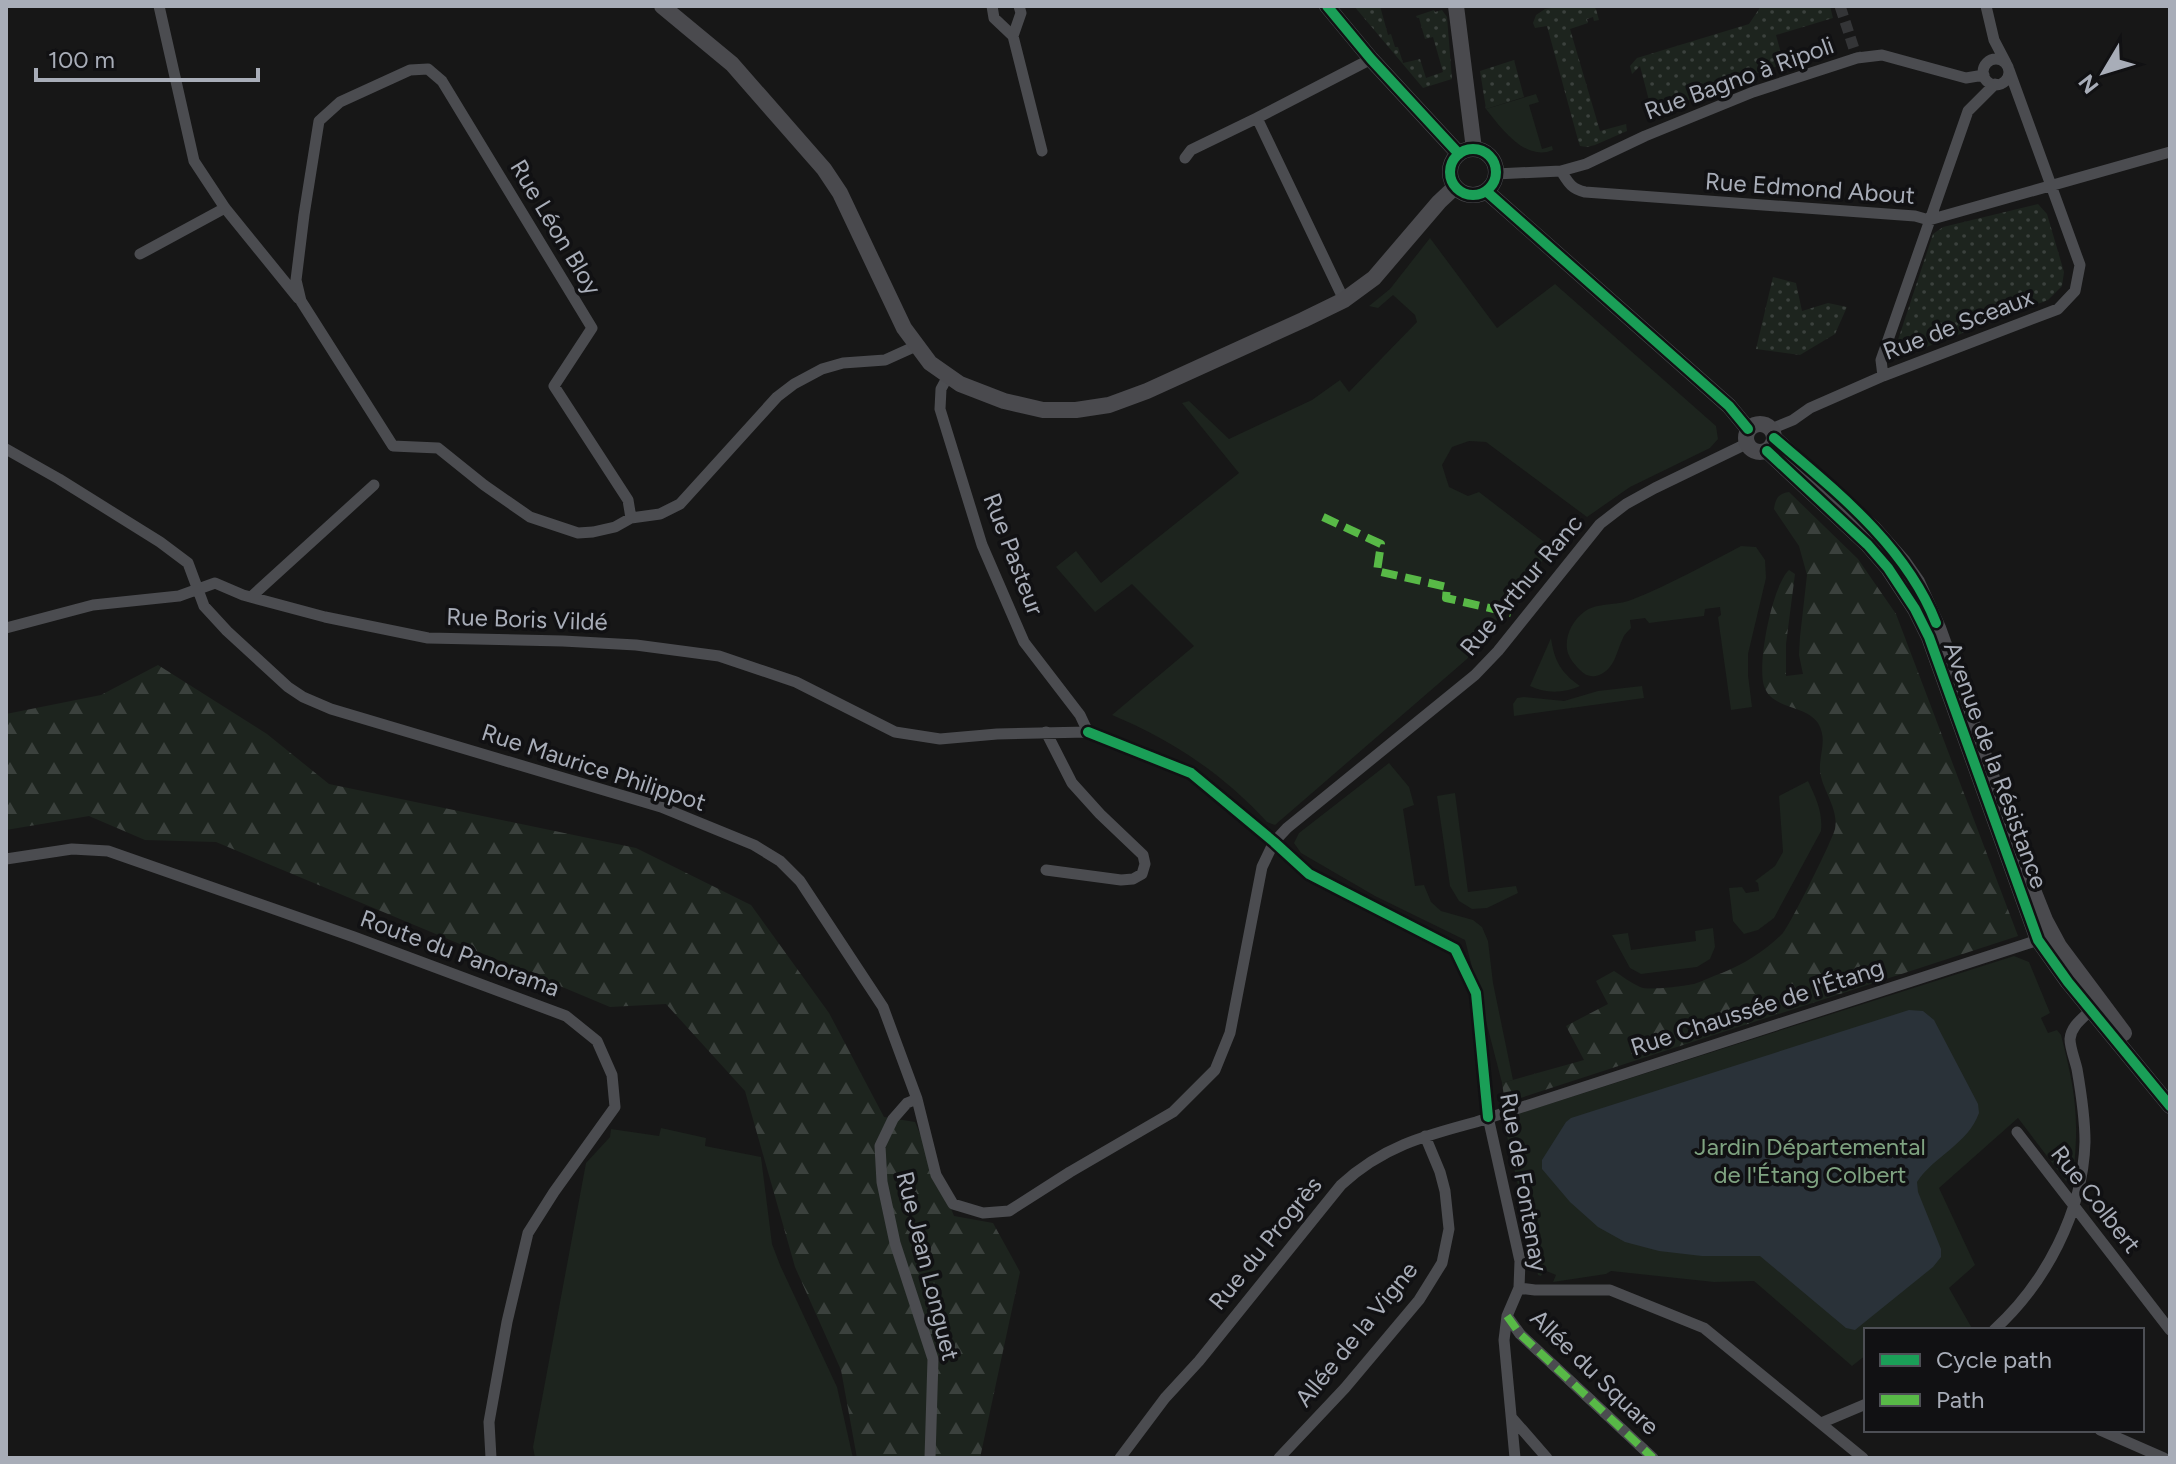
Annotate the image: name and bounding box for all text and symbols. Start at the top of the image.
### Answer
street label: Rue Bagno à Ripoli [1640,30,1838,126]
scale bar [36,32,258,82]
north arrow [2064,32,2144,112]
text: 100 m [48,45,115,74]
text: N [2073,69,2105,99]
street label: Rue Léon Bloy [504,154,608,300]
street label: Rue Edmond About [1704,166,1916,210]
street label: Rue de Sceaux [1879,282,2038,366]
street label: Rue Pasteur [977,489,1051,619]
street label: Rue Arthur Ranc [1454,509,1588,661]
street label: Rue Boris Vildé [446,602,608,636]
street label: Avenue de la Résistance [1938,638,2054,892]
street label: Rue Maurice Philippot [478,717,710,817]
street label: Route du Panorama [356,903,564,1003]
street label: Rue Chaussée de l'Étang [1627,952,1887,1062]
street label: Rue de Fontenay [1494,1090,1554,1274]
park label: Jardin Départemental de l'Étang Colbert [1694,1132,1926,1189]
street label: Rue Colbert [2045,1140,2147,1258]
street label: Rue Jean Longuet [890,1168,966,1364]
street label: Rue du Progrès [1202,1170,1328,1316]
street label: Allée de la Vigne [1289,1256,1423,1412]
street label: Allée du Square [1525,1303,1665,1441]
legend [1864,1328,2144,1432]
text: Cycle path [1936,1345,2052,1374]
text: Path [1936,1385,1984,1414]

